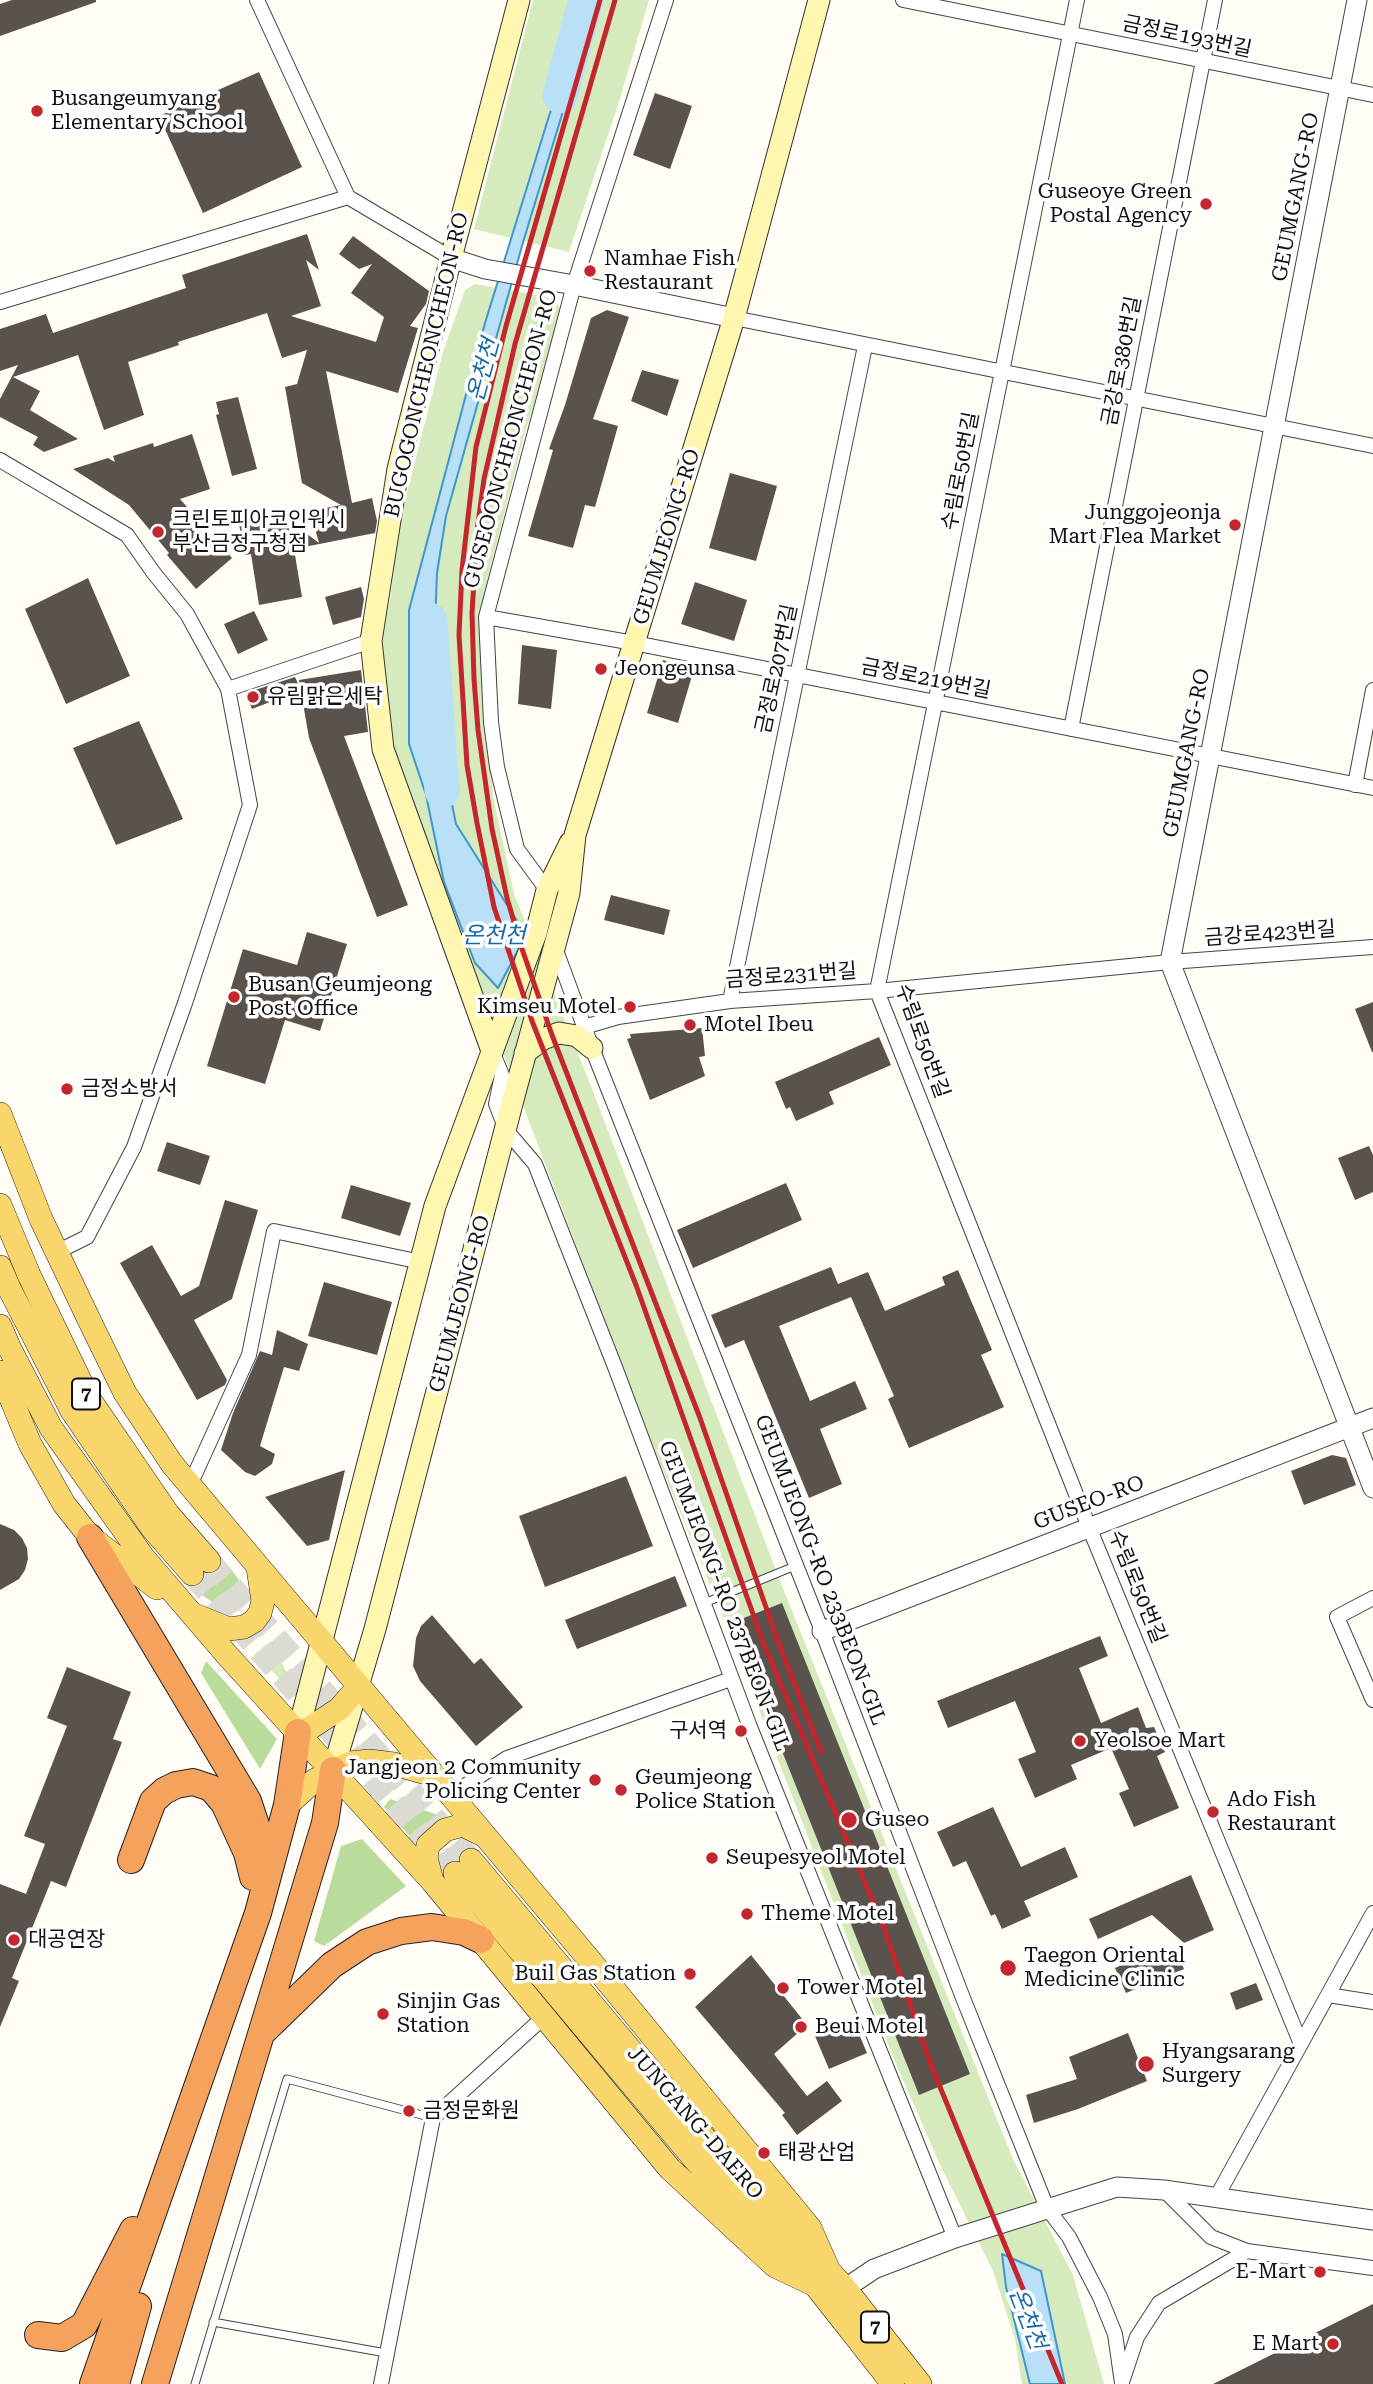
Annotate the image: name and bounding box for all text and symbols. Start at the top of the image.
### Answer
street label: 금정로193번길 [1120,11,1254,63]
place label: Busangeumyang Elementary School [51,86,244,136]
marker: Busangeumyang Elementary School [29,103,45,119]
street label: GEUMGANG-RO [1267,110,1325,284]
place label: Guseoye Green Postal Agency [1038,179,1192,229]
marker: Guseoye Green Postal Agency [1198,196,1214,212]
street label: BUGOGONCHEONCHEON-RO [380,210,474,520]
place label: Namhae Fish Restaurant [604,246,735,296]
marker: Namhae Fish Restaurant [582,263,598,279]
street label: GUSEOONCHEONCHEON-RO [459,287,563,591]
street label: 금강로380번길 [1097,294,1147,428]
water label: 온천천 [462,336,506,404]
street label: 수림로50번길 [937,410,985,532]
street label: GEUMJEONG-RO [628,446,706,628]
place label: Junggojeonja Mart Flea Market [1049,500,1221,550]
place label: 크린토피아코인워시 부산금정구청점 [172,507,346,557]
marker: Junggojeonja Mart Flea Market [1227,517,1243,533]
marker: 크린토피아코인워시 부산금정구청점 [150,524,166,540]
street label: 금정로207번길 [751,602,803,736]
street label: 금정로219번길 [859,654,993,704]
place label: Jeongeunsa [615,656,735,682]
marker: Jeongeunsa [593,661,609,677]
street label: GEUMGANG-RO [1158,666,1216,840]
place label: 유림맑은세탁 [267,684,383,710]
marker: 유림맑은세탁 [245,689,261,705]
street label: 금강로423번길 [1203,917,1337,951]
water label: 온천천 [462,922,526,950]
street label: 금정로231번길 [724,959,858,993]
place label: Busan Geumjeong Post Office [248,972,432,1022]
street label: 수림로50번길 [890,980,954,1102]
marker: Busan Geumjeong Post Office [226,989,242,1005]
place label: Kimseu Motel [477,994,616,1020]
marker: Kimseu Motel [622,999,638,1015]
place label: Motel Ibeu [704,1012,813,1038]
marker: Motel Ibeu [682,1017,698,1033]
place label: 금정소방서 [81,1076,178,1102]
marker: 금정소방서 [59,1081,75,1097]
street label: GEUMJEONG-RO [424,1213,496,1395]
road number: 7 [72,1378,100,1410]
street label: GEUMJEONG-RO 233BEON-GIL [749,1411,891,1729]
street label: GEUMJEONG-RO 237BEON-GIL [653,1437,795,1755]
street label: GUSEO-RO [1030,1470,1148,1536]
street label: 수림로50번길 [1103,1527,1171,1647]
place label: 구서역 [669,1718,727,1744]
marker: 구서역 [733,1723,749,1739]
place label: Yeolsoe Mart [1094,1728,1225,1754]
marker: Yeolsoe Mart [1072,1733,1088,1749]
place label: Jangjeon 2 Community Policing Center [345,1755,581,1805]
place label: Geumjeong Police Station [635,1765,776,1815]
marker: Jangjeon 2 Community Policing Center [587,1772,603,1788]
marker: Geumjeong Police Station [613,1782,629,1798]
place label: Ado Fish Restaurant [1227,1787,1336,1837]
marker: Ado Fish Restaurant [1205,1804,1221,1820]
place label: Guseo [865,1807,929,1833]
marker: Guseo [839,1810,859,1830]
place label: Seupesyeol Motel [726,1845,906,1871]
marker: Seupesyeol Motel [704,1850,720,1866]
place label: Theme Motel [761,1901,894,1927]
marker: Theme Motel [739,1906,755,1922]
place label: 대공연장 [28,1927,105,1953]
marker: 대공연장 [6,1932,22,1948]
place label: Taegon Oriental Medicine Clinic [1024,1943,1185,1993]
marker: Taegon Oriental Medicine Clinic [998,1958,1018,1978]
place label: Buil Gas Station [514,1961,676,1987]
marker: Buil Gas Station [682,1966,698,1982]
place label: Tower Motel [797,1975,923,2001]
marker: Tower Motel [775,1980,791,1996]
place label: Sinjin Gas Station [397,1989,500,2039]
marker: Sinjin Gas Station [375,2006,391,2022]
place label: Beui Motel [815,2014,924,2040]
marker: Beui Motel [793,2019,809,2035]
place label: Hyangsarang Surgery [1162,2039,1295,2089]
street label: JUNGANG-DAERO [622,2041,768,2205]
marker: Hyangsarang Surgery [1136,2054,1156,2074]
place label: 금정문화원 [423,2098,520,2124]
marker: 금정문화원 [401,2103,417,2119]
place label: 태광산업 [778,2140,855,2166]
marker: 태광산업 [756,2145,772,2161]
place label: E-Mart [1236,2259,1306,2285]
marker: E-Mart [1312,2264,1328,2280]
water label: 온천천 [1003,2284,1051,2354]
road number: 7 [861,2312,889,2342]
place label: E Mart [1252,2331,1319,2357]
marker: E Mart [1325,2336,1341,2352]

